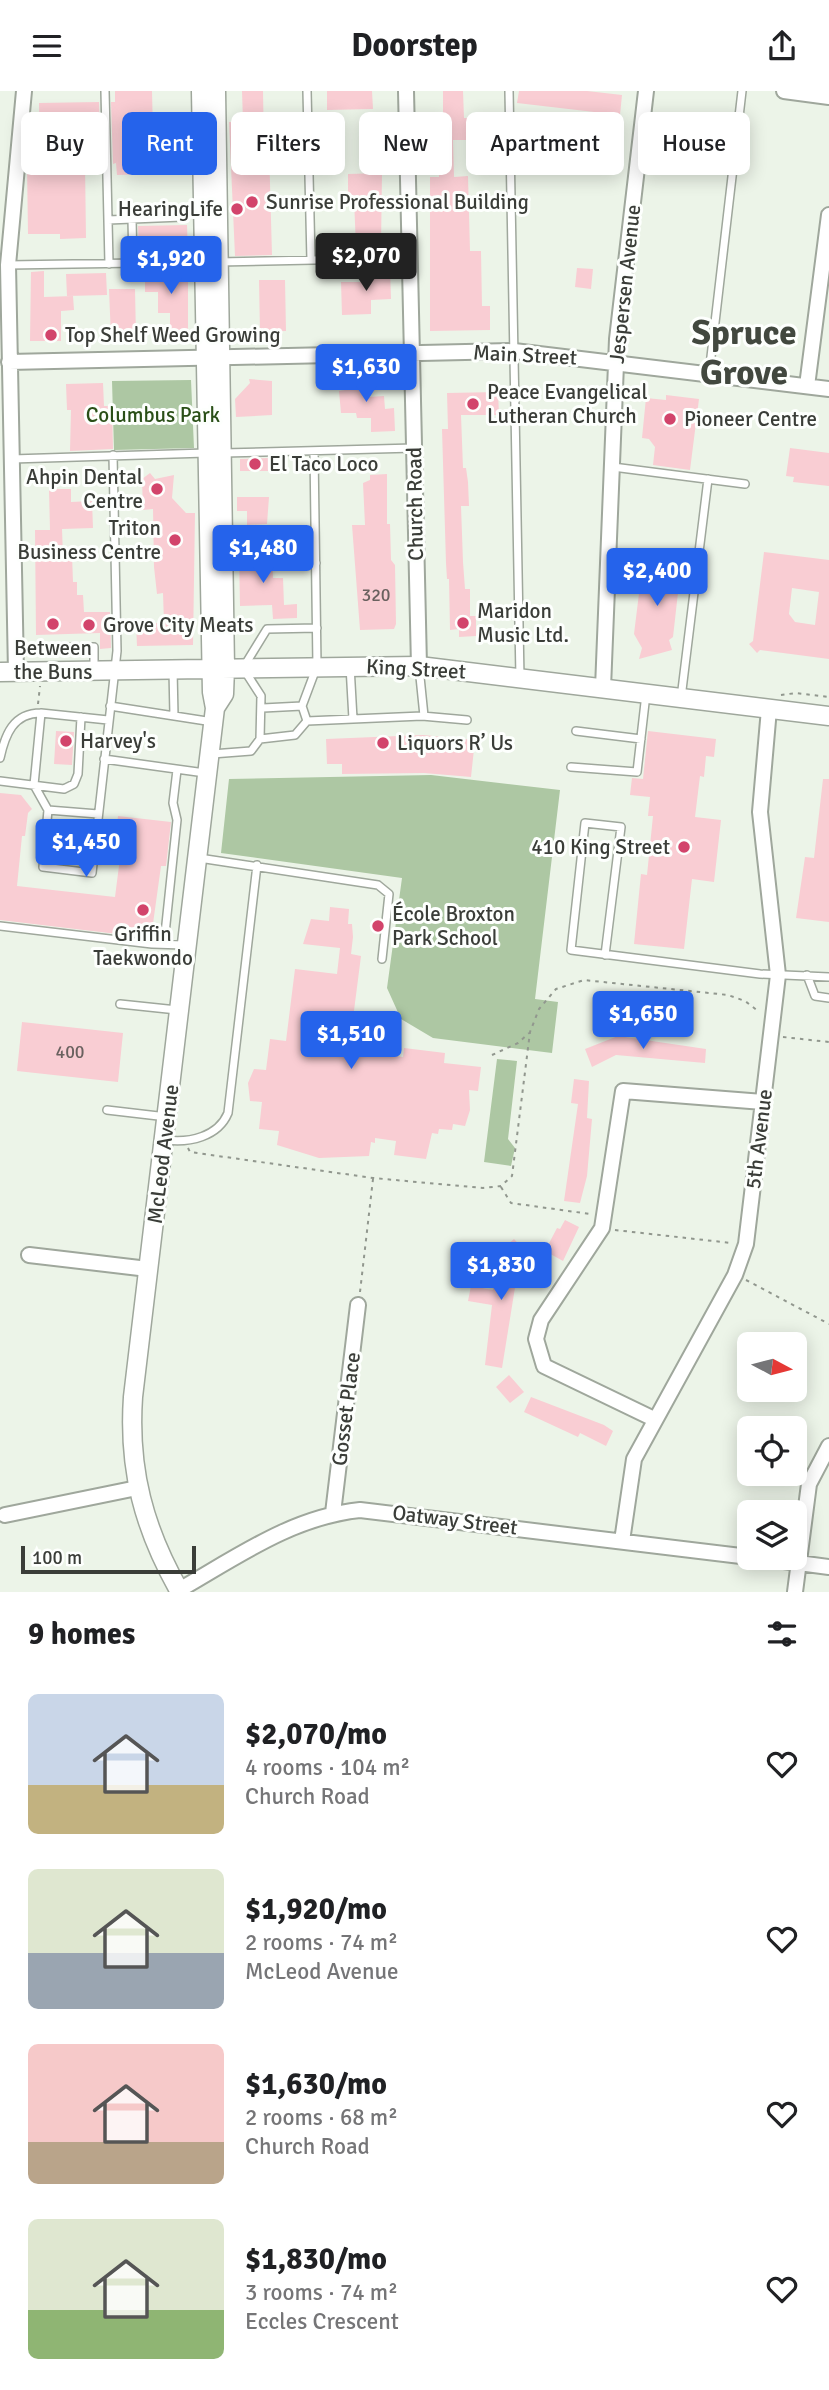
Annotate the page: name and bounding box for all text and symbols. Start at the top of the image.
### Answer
text: Doorstep [351,26,478,65]
icon: menu [28,27,66,65]
icon: share [763,27,801,65]
chip: Buy [21,112,108,175]
chip: Rent [122,112,217,175]
chip: Filters [231,112,345,175]
chip: New [359,112,452,175]
chip: Apartment [466,112,624,175]
chip: House [638,112,750,175]
place label: Sunrise Professional Building [266,189,529,215]
marker: Sunrise Professional Building [244,194,260,210]
place label: HearingLife [118,196,223,222]
marker: HearingLife [229,201,245,217]
street label: Jespersen Avenue [604,203,646,365]
pin: $2,070 [309,233,423,293]
pin: $1,920 [114,237,228,296]
text: $2,070 [332,241,400,270]
text: $1,920 [137,244,205,273]
district label: Spruce Grove [691,311,797,394]
place label: Top Shelf Weed Growing [65,322,281,348]
marker: Top Shelf Weed Growing [43,327,59,343]
street label: Main Street [472,339,578,371]
pin: $1,630 [309,345,423,404]
text: $1,630 [332,352,400,381]
place label: Peace Evangelical Lutheran Church [487,379,648,429]
marker: Peace Evangelical Lutheran Church [465,396,481,412]
park label: Columbus Park [86,402,221,428]
place label: Pioneer Centre [684,406,817,432]
marker: Pioneer Centre [662,411,678,427]
street label: Church Road [401,447,429,561]
place label: El Taco Loco [269,451,378,477]
marker: El Taco Loco [247,456,263,472]
place label: Ahpin Dental Centre [26,464,143,514]
marker: Ahpin Dental Centre [149,481,165,497]
place label: Triton Business Centre [17,515,161,565]
pin: $1,480 [206,525,320,585]
marker: Triton Business Centre [167,532,183,548]
text: $1,480 [229,533,297,562]
pin: $2,400 [600,549,714,608]
text: $2,400 [623,556,691,585]
house number: 320 [361,584,391,606]
place label: Maridon Music Ltd. [477,598,569,648]
place label: Grove City Meats [103,612,254,638]
marker: Maridon Music Ltd. [455,615,471,631]
marker: Between the Buns [45,616,61,632]
marker: Grove City Meats [81,617,97,633]
place label: Between the Buns [14,635,92,685]
street label: King Street [365,653,467,685]
place label: Harvey's [80,728,156,754]
place label: Liquors R’ Us [397,730,513,756]
marker: Harvey's [58,733,74,749]
marker: Liquors R’ Us [375,735,391,751]
pin: $1,450 [29,819,143,879]
text: $1,450 [52,827,120,856]
place label: 410 King Street [531,834,670,860]
marker: 410 King Street [676,839,692,855]
place label: École Broxton Park School [392,901,515,951]
marker: Griffin Taekwondo [135,902,151,918]
marker: École Broxton Park School [370,918,386,934]
place label: Griffin Taekwondo [93,921,193,971]
pin: $1,650 [586,991,700,1051]
text: $1,650 [609,999,677,1028]
pin: $1,510 [294,1011,408,1071]
text: $1,510 [317,1019,385,1048]
house number: 400 [55,1041,85,1063]
street label: McLeod Avenue [142,1083,184,1225]
street label: 5th Avenue [740,1088,778,1190]
pin: $1,830 [444,1243,558,1302]
text: $1,830 [467,1250,535,1279]
north arrow [737,1332,807,1402]
map controls [737,1332,807,1570]
street label: Gosset Place [326,1351,366,1467]
button: locate [737,1416,807,1486]
street label: Oatway Street [391,1499,519,1541]
button: layers [737,1500,807,1570]
scale bar [21,1543,196,1575]
text: 100 m [32,1546,82,1570]
icon: filters [763,1615,801,1653]
text: 9 homes [28,1616,135,1653]
text: $2,070/mo [245,1716,387,1753]
icon: home [84,1722,168,1806]
icon: heart [763,1745,801,1783]
text: 4 rooms · 104 m² [245,1753,410,1782]
text: Church Road [245,1782,370,1811]
text: $1,920/mo [245,1891,387,1928]
icon: home [84,1897,168,1981]
icon: heart [763,1920,801,1958]
text: 2 rooms · 74 m² [245,1928,398,1957]
text: McLeod Avenue [245,1957,399,1986]
text: $1,630/mo [245,2066,387,2103]
icon: home [84,2072,168,2156]
icon: heart [763,2095,801,2133]
text: 2 rooms · 68 m² [245,2103,398,2132]
text: Church Road [245,2132,370,2161]
text: $1,830/mo [245,2241,387,2278]
icon: home [84,2247,168,2331]
icon: heart [763,2270,801,2308]
text: 3 rooms · 74 m² [245,2278,398,2307]
text: Eccles Crescent [245,2307,399,2336]

